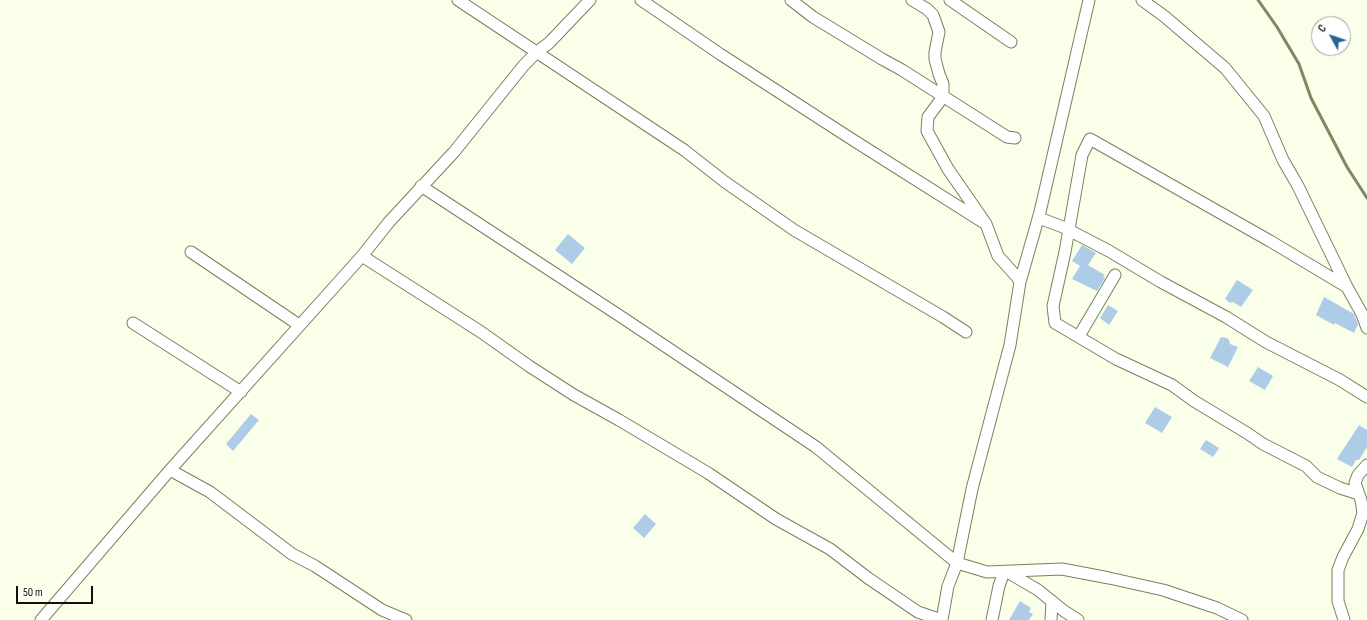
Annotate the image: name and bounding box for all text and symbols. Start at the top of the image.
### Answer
north arrow [1311,16,1351,56]
text: С [1315,22,1329,35]
scale bar [18,578,95,604]
text: 50 m [23,585,43,600]

